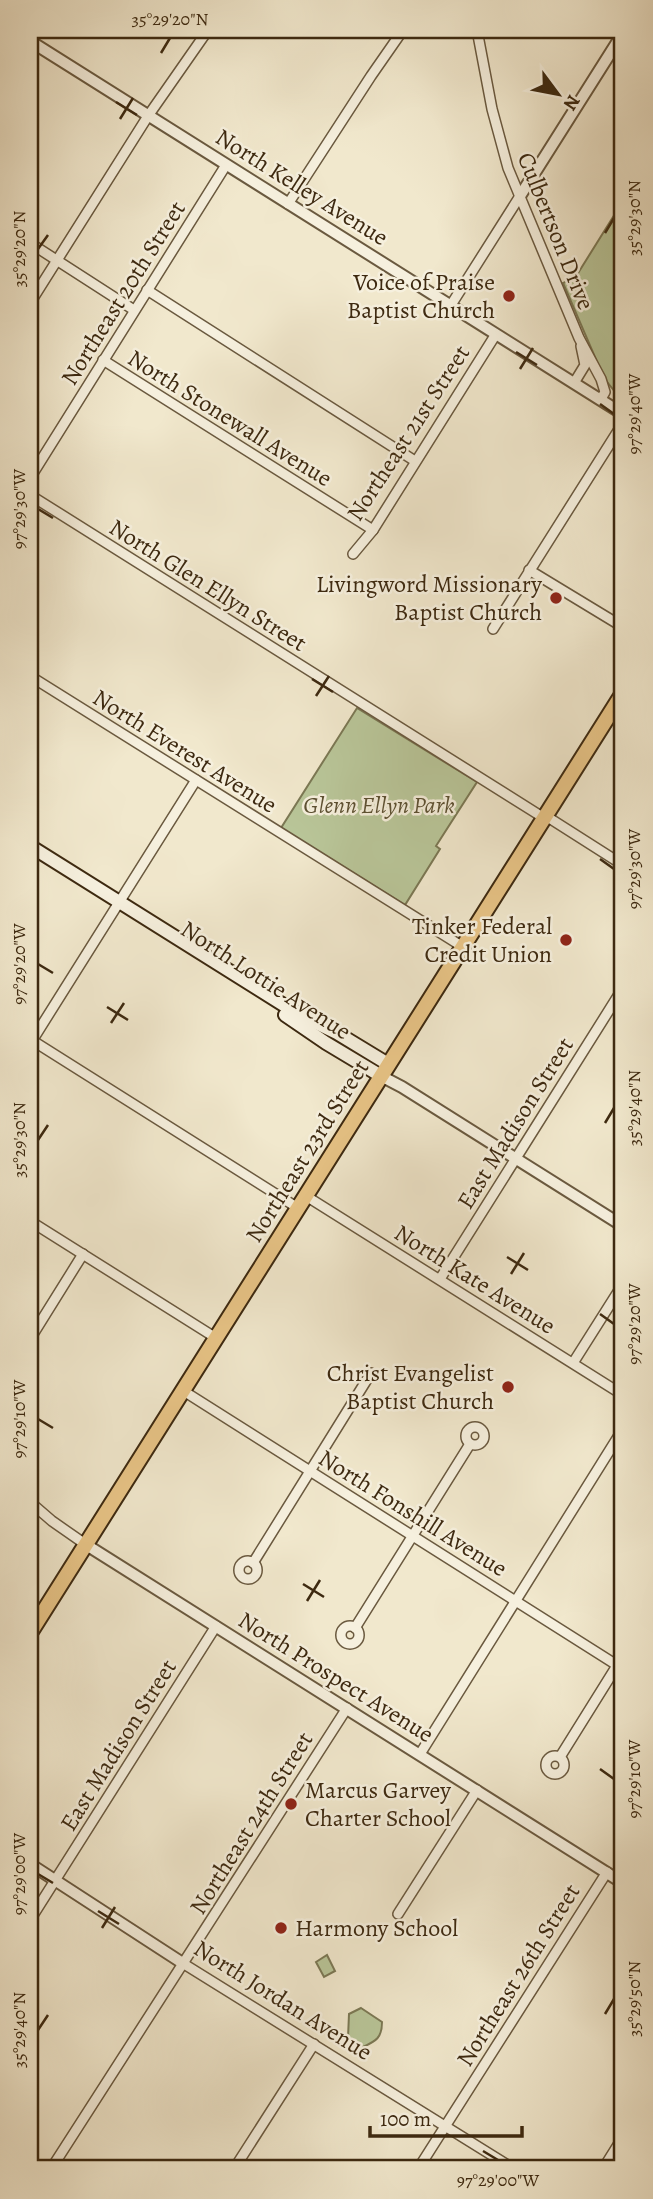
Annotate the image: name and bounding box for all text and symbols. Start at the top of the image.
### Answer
text: 35°29'20"N [131,7,209,31]
north arrow [524,60,594,130]
text: N [557,90,586,115]
street label: North Kelley Avenue [210,121,394,253]
street label: Culbertson Drive [510,147,602,315]
text: 35°29'30"N [622,180,646,256]
street label: Northeast 20th Street [53,195,193,391]
text: 35°29'20"N [7,210,31,288]
place label: Voice of Praise Baptist Church [347,266,495,326]
marker: Voice of Praise Baptist Church [501,288,517,304]
street label: Northeast 21st Street [339,339,477,527]
street label: North Stonewall Avenue [122,342,338,494]
text: 97°29'40"W [622,373,646,454]
text: 97°29'30"W [7,469,31,549]
street label: North Glen Ellyn Street [103,511,313,659]
place label: Livingword Missionary Baptist Church [316,568,542,628]
marker: Livingword Missionary Baptist Church [548,590,564,606]
street label: North Everest Avenue [87,681,283,821]
park label: Glenn Ellyn Park [303,789,455,821]
text: 97°29'30"W [622,829,646,909]
place label: Tinker Federal Credit Union [412,910,552,970]
street label: North Lottie Avenue [175,913,357,1047]
text: 97°29'20"W [7,923,31,1005]
marker: Tinker Federal Credit Union [558,932,574,948]
street label: East Madison Street [449,1031,581,1215]
street label: Northeast 23rd Street [238,1053,376,1248]
text: 35°29'40"N [622,1070,646,1146]
text: 35°29'30"N [7,1102,31,1178]
street label: North Kate Avenue [388,1217,562,1341]
text: 97°29'20"W [622,1283,646,1365]
place label: Christ Evangelist Baptist Church [327,1357,494,1417]
text: 97°29'10"W [7,1379,31,1458]
marker: Christ Evangelist Baptist Church [500,1379,516,1395]
street label: North Fonshill Avenue [313,1442,513,1584]
street label: North Prospect Avenue [232,1604,440,1750]
street label: East Madison Street [52,1653,184,1837]
street label: Northeast 24th Street [182,1726,320,1920]
text: 97°29'10"W [622,1739,646,1818]
place label: Marcus Garvey Charter School [305,1774,451,1834]
marker: Marcus Garvey Charter School [283,1796,299,1812]
text: 97°29'00"W [7,1833,31,1915]
street label: Northeast 26th Street [449,1877,587,2072]
place label: Harmony School [295,1912,458,1944]
marker: Harmony School [273,1920,289,1936]
street label: North Jordan Avenue [188,1932,378,2068]
text: 35°29'50"N [622,1961,646,2037]
text: 35°29'40"N [7,1992,31,2068]
scale bar [370,2094,522,2138]
text: 100 m [380,2105,431,2133]
text: 97°29'00"W [457,2168,539,2192]

